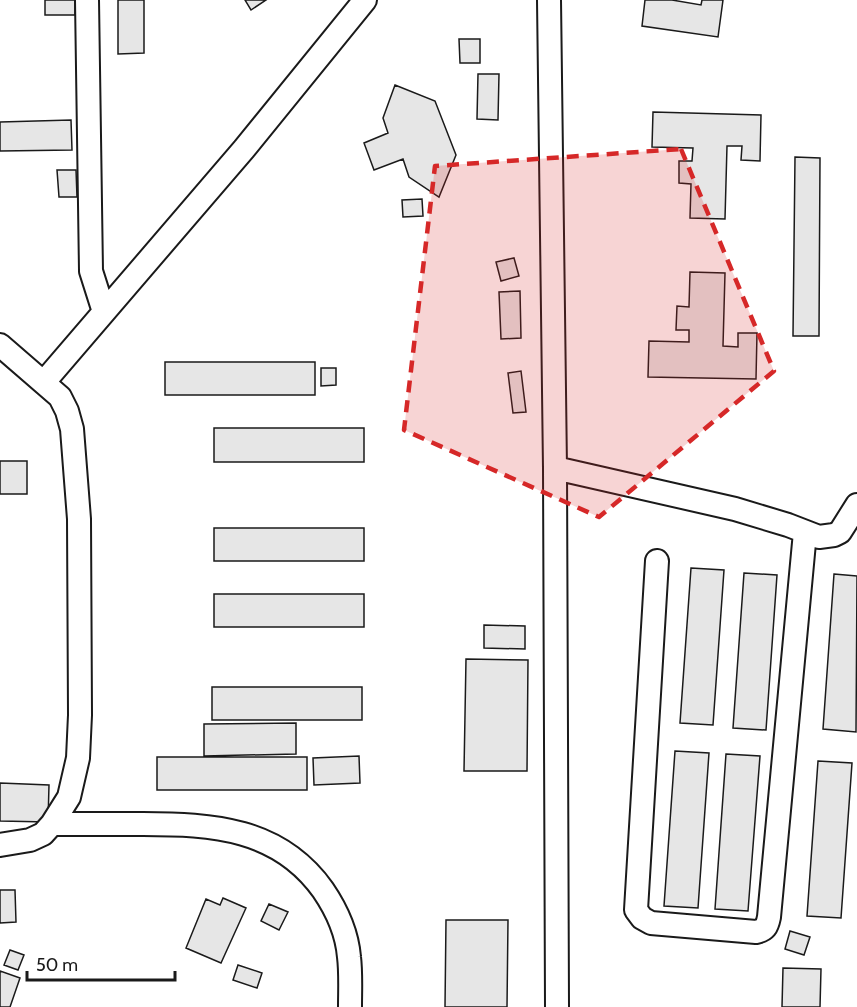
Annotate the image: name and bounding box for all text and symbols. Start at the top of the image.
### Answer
scale bar [27,944,176,982]
text: 50 m [36,954,78,976]

